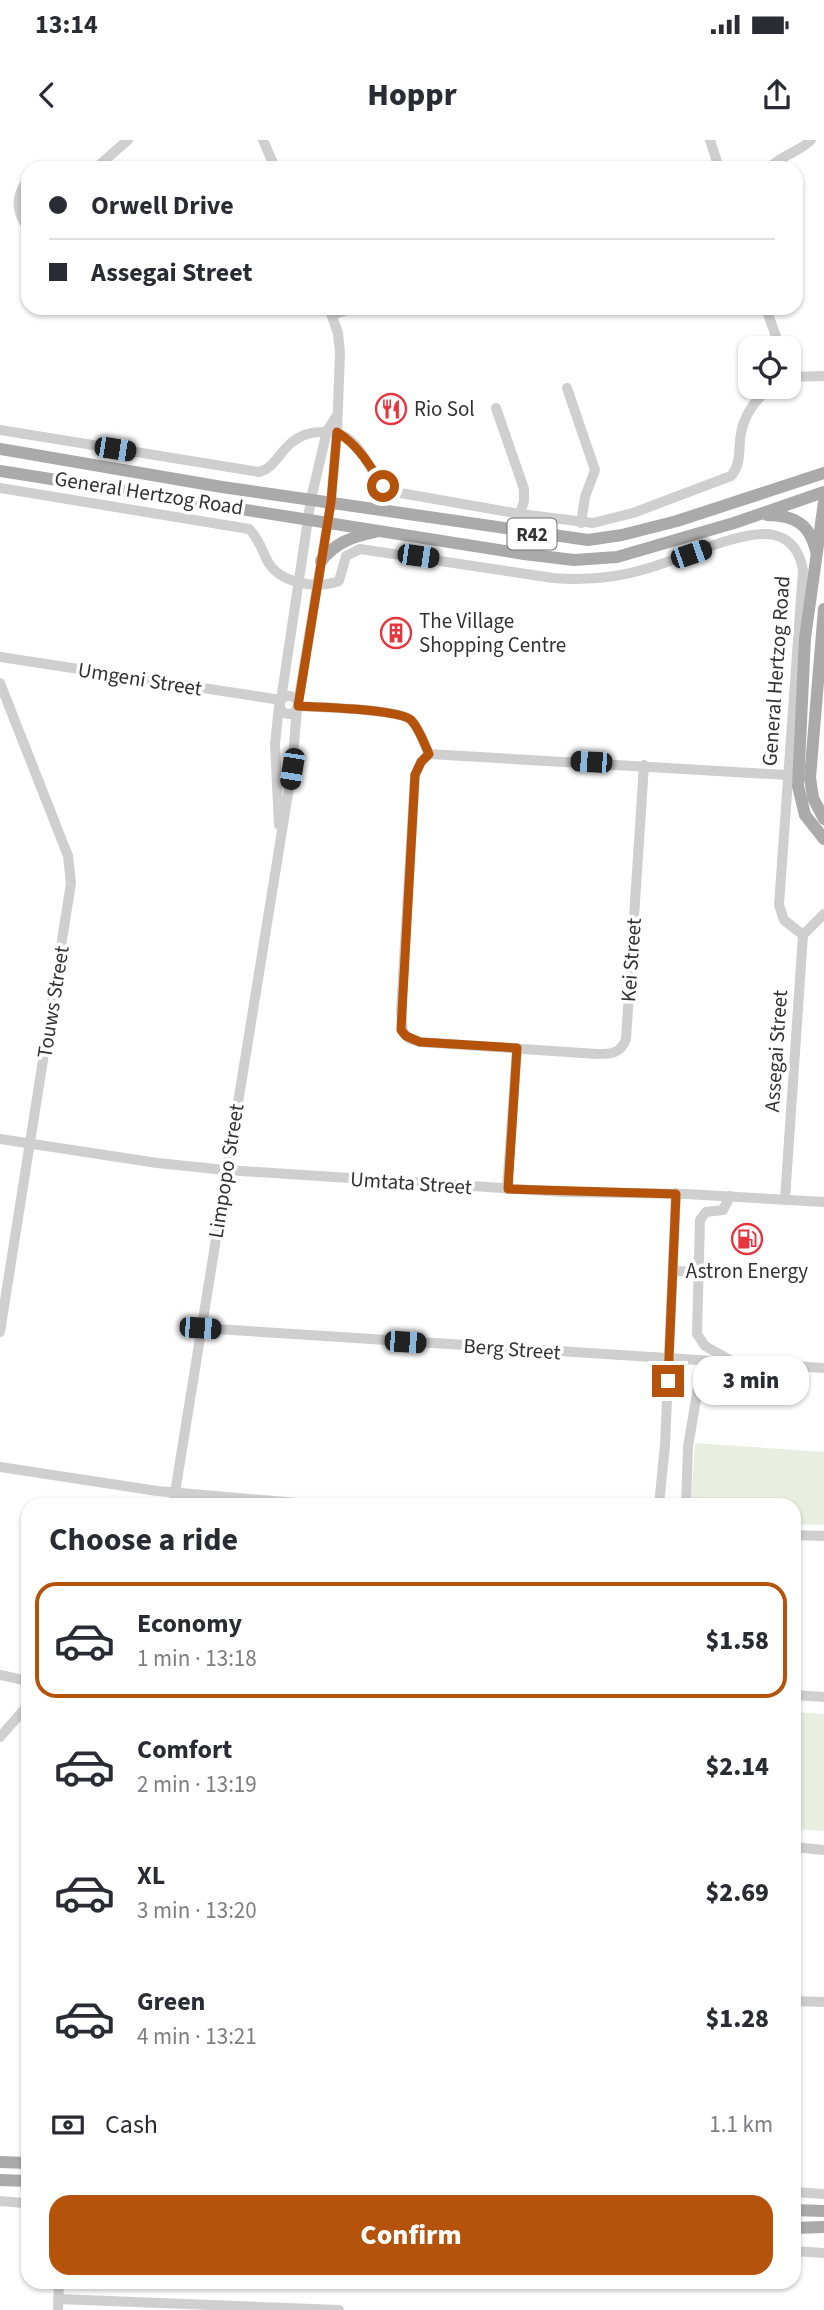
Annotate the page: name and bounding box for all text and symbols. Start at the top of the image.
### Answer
text: 13:14 [35,6,98,43]
text: Hoppr [367,72,457,118]
icon: back [28,76,66,114]
icon: share [758,76,796,114]
text: Orwell Drive [91,187,234,224]
text: Assegai Street [91,254,252,291]
map controls [738,336,801,399]
button: locate [738,336,801,399]
restaurant icon: Rio Sol [374,392,408,426]
place label: Rio Sol [414,394,475,424]
car [93,435,138,463]
street label: General Hertzog Road [52,463,246,523]
route start [367,470,399,502]
road number: R42 [508,518,556,550]
car [668,537,715,571]
car [396,543,441,569]
street label: General Hertzog Road [754,575,798,767]
place label: The Village Shopping Centre [419,606,566,660]
building icon: The Village Shopping Centre [379,616,413,650]
street label: Umgeni Street [76,654,204,704]
car [279,747,306,791]
car [570,750,613,774]
street label: Kei Street [613,917,649,1003]
street label: Touws Street [29,944,77,1060]
street label: Assegai Street [757,989,795,1113]
street label: Limpopo Street [201,1102,251,1240]
street label: Umtata Street [349,1164,473,1202]
fuel station icon: Astron Energy [730,1222,764,1256]
place label: Astron Energy [686,1256,808,1286]
car [179,1316,222,1340]
car [384,1330,427,1354]
street label: Berg Street [462,1331,562,1367]
callout: 3 min [692,1356,808,1406]
text: 3 min [723,1364,779,1397]
route end [652,1365,684,1397]
text: Choose a ride [49,1517,238,1563]
text: Economy [137,1605,242,1642]
icon: car [53,1609,116,1672]
text: $1.58 [705,1622,769,1659]
text: 1 min · 13:18 [137,1642,257,1675]
text: Comfort [137,1731,232,1768]
icon: car [53,1735,116,1798]
text: $2.14 [705,1748,769,1785]
text: 2 min · 13:19 [137,1768,257,1801]
text: XL [137,1857,165,1894]
icon: car [53,1861,116,1924]
text: $2.69 [705,1874,769,1911]
text: 3 min · 13:20 [137,1894,257,1927]
text: Green [137,1983,205,2020]
icon: car [53,1987,116,2050]
text: $1.28 [705,2000,769,2037]
text: 4 min · 13:21 [137,2020,257,2053]
icon: cash [49,2106,87,2144]
text: Cash [105,2106,158,2143]
text: 1.1 km [709,2108,773,2141]
button: Confirm [49,2195,773,2275]

